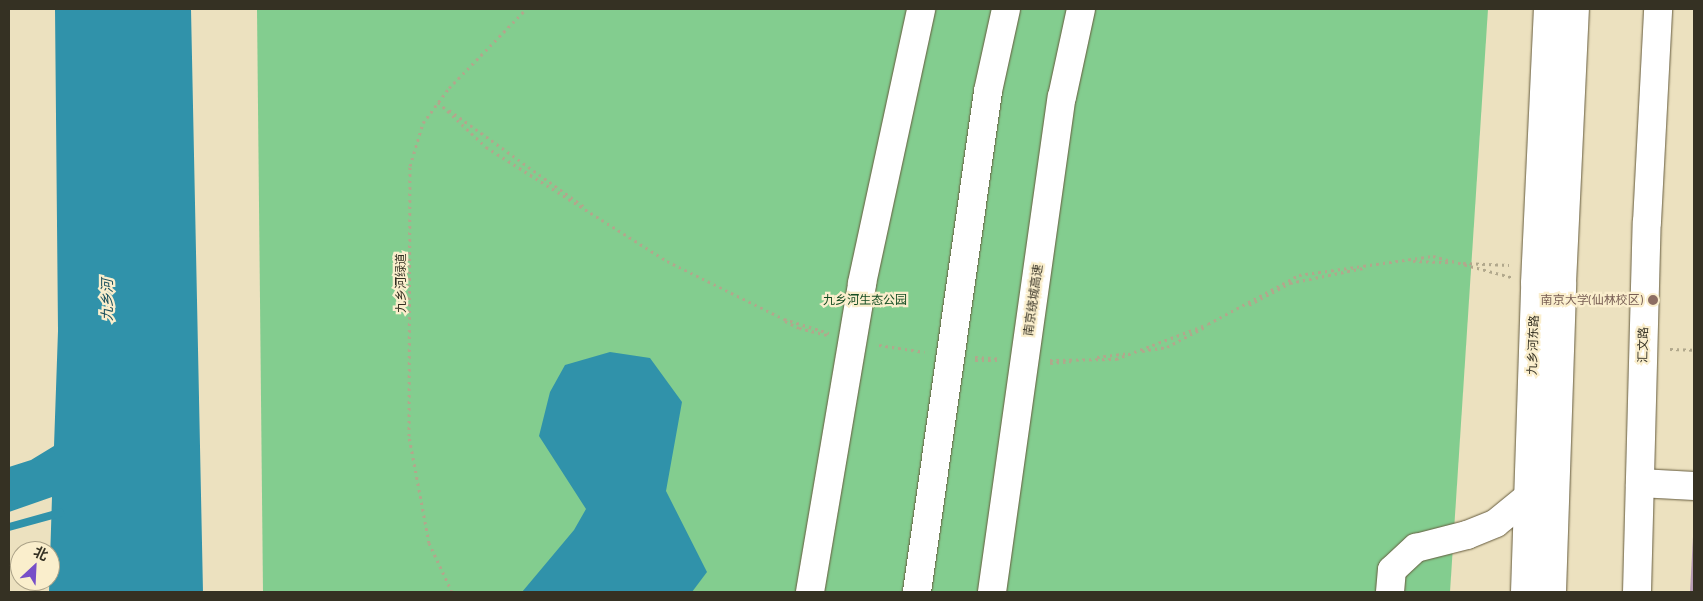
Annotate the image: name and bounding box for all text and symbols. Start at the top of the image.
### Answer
street label: 九乡河绿道 [394,253,408,313]
street label: 南京绕城高速 [1021,263,1045,337]
water label: 九乡河 [99,279,115,321]
park label: 九乡河生态公园 [823,293,907,307]
place label: 南京大学(仙林校区) [1541,293,1643,307]
marker: 南京大学(仙林校区) [1647,294,1659,306]
street label: 九乡河东路 [1525,315,1541,375]
street label: 汇文路 [1635,327,1651,363]
north arrow [10,541,60,591]
text: 北 [31,542,51,564]

